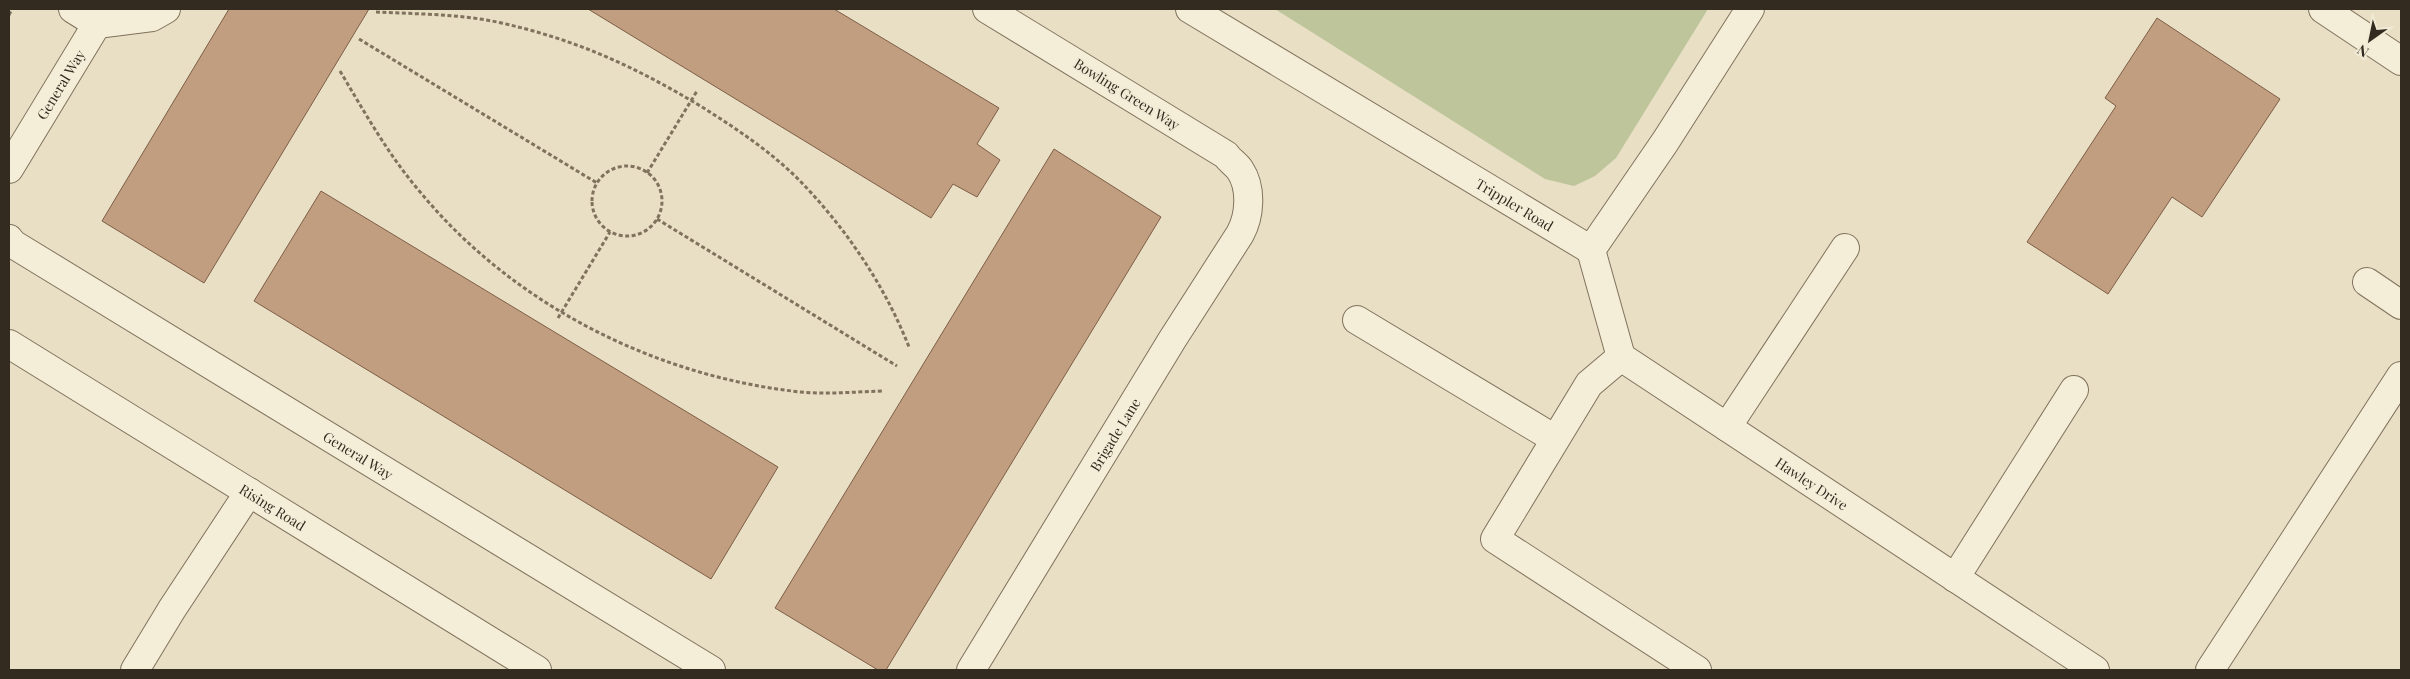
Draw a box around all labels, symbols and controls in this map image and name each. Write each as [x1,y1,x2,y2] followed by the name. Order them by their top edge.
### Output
[2345,15,2395,65] north arrow
[2353,41,2372,62] text: N
[32,46,89,123] street label: General Way
[1071,54,1183,134] street label: Bowling Green Way
[1472,174,1557,235] street label: Trippler Road
[1085,394,1144,475] street label: Brigade Lane
[320,426,397,483] street label: General Way
[1772,452,1852,514] street label: Hawley Drive
[236,479,309,535] street label: Rising Road

